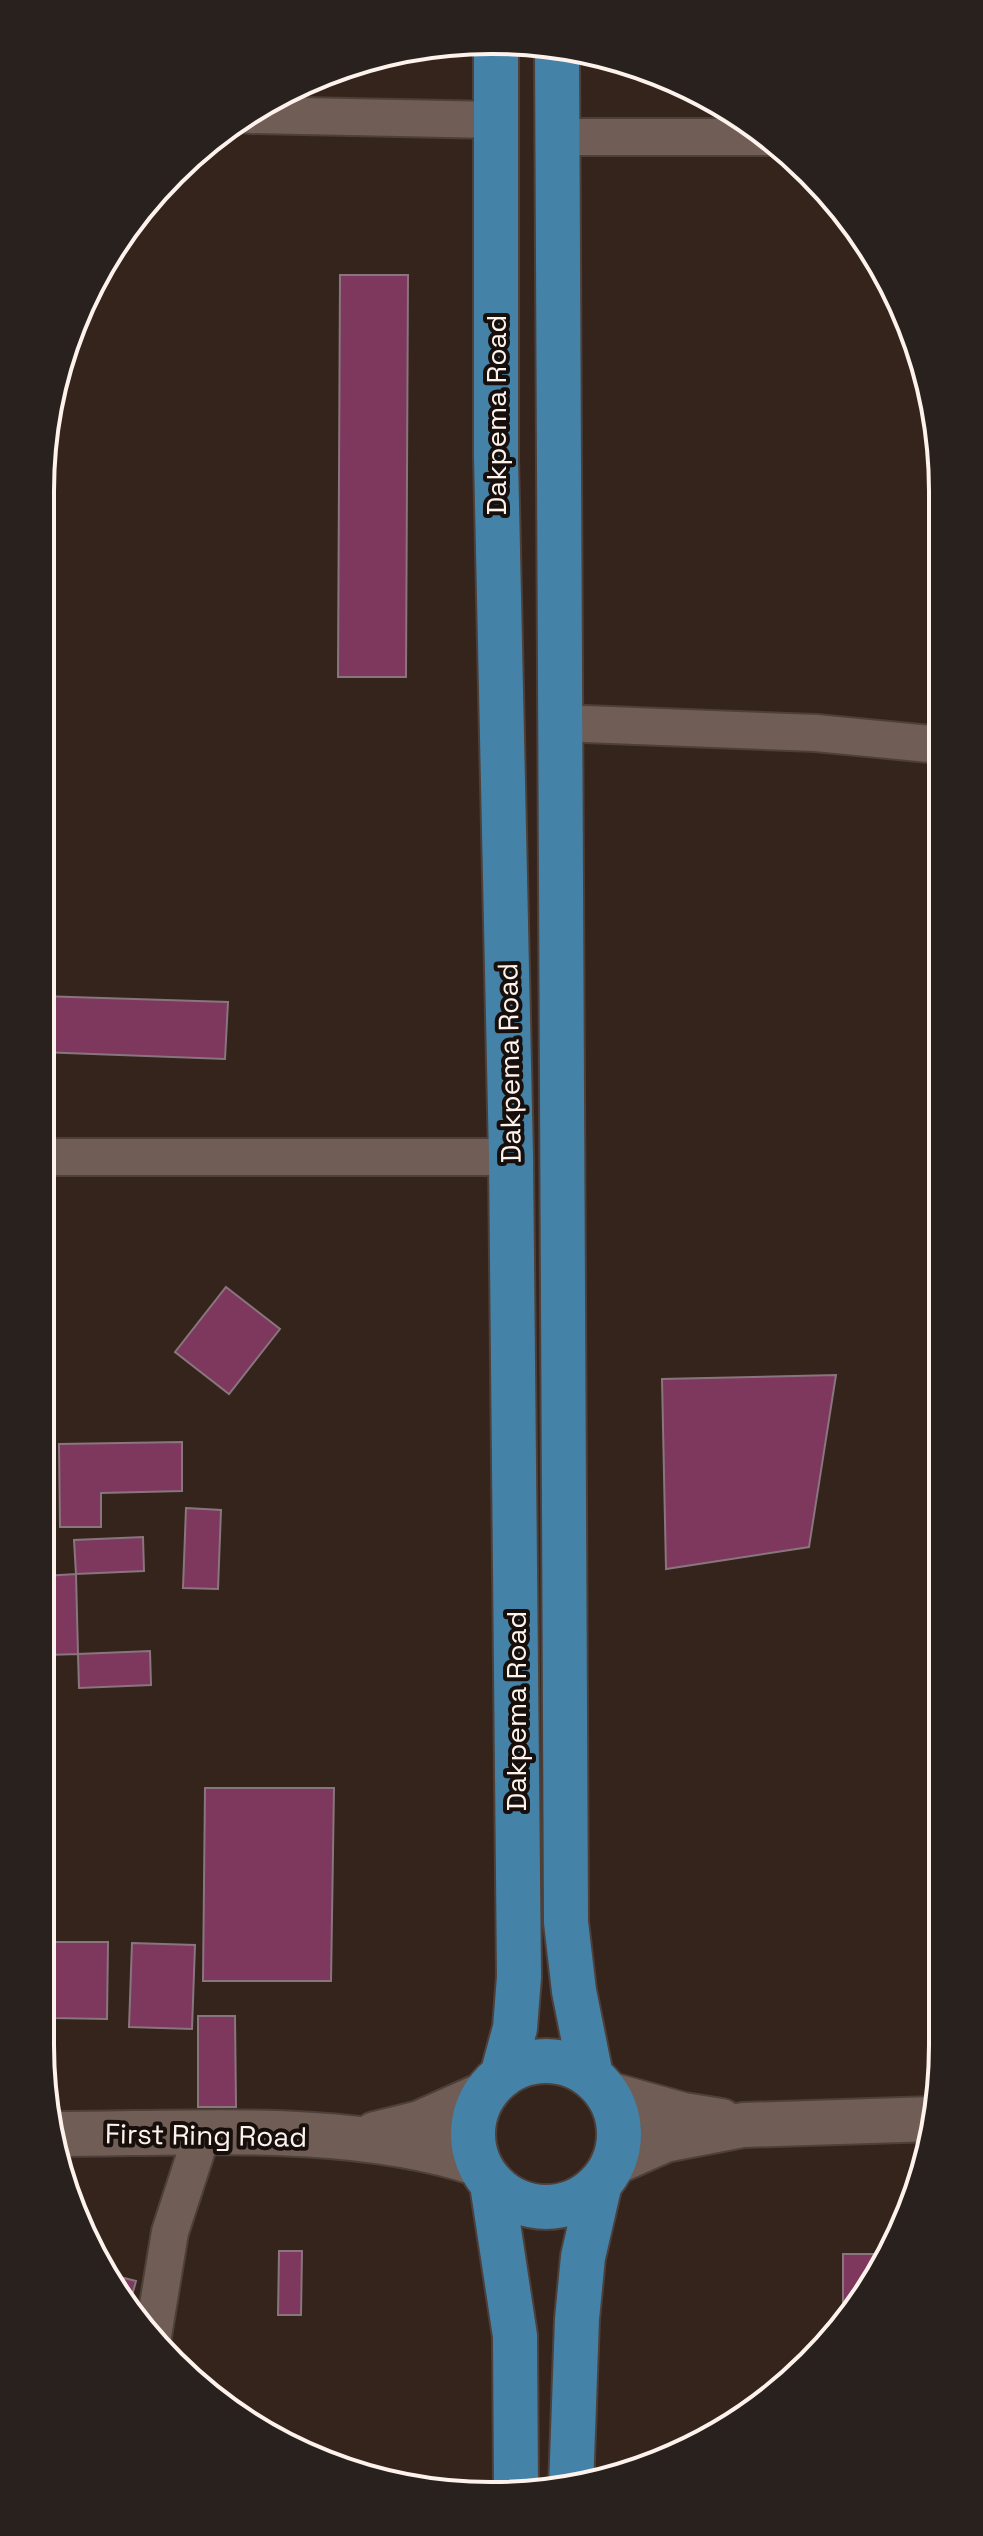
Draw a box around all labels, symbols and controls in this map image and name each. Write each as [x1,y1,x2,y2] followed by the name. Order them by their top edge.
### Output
[478,315,514,515] street label: Dakpema Road
[489,962,529,1164] street label: Dakpema Road
[498,1611,534,1811] street label: Dakpema Road
[105,2115,307,2155] street label: First Ring Road

